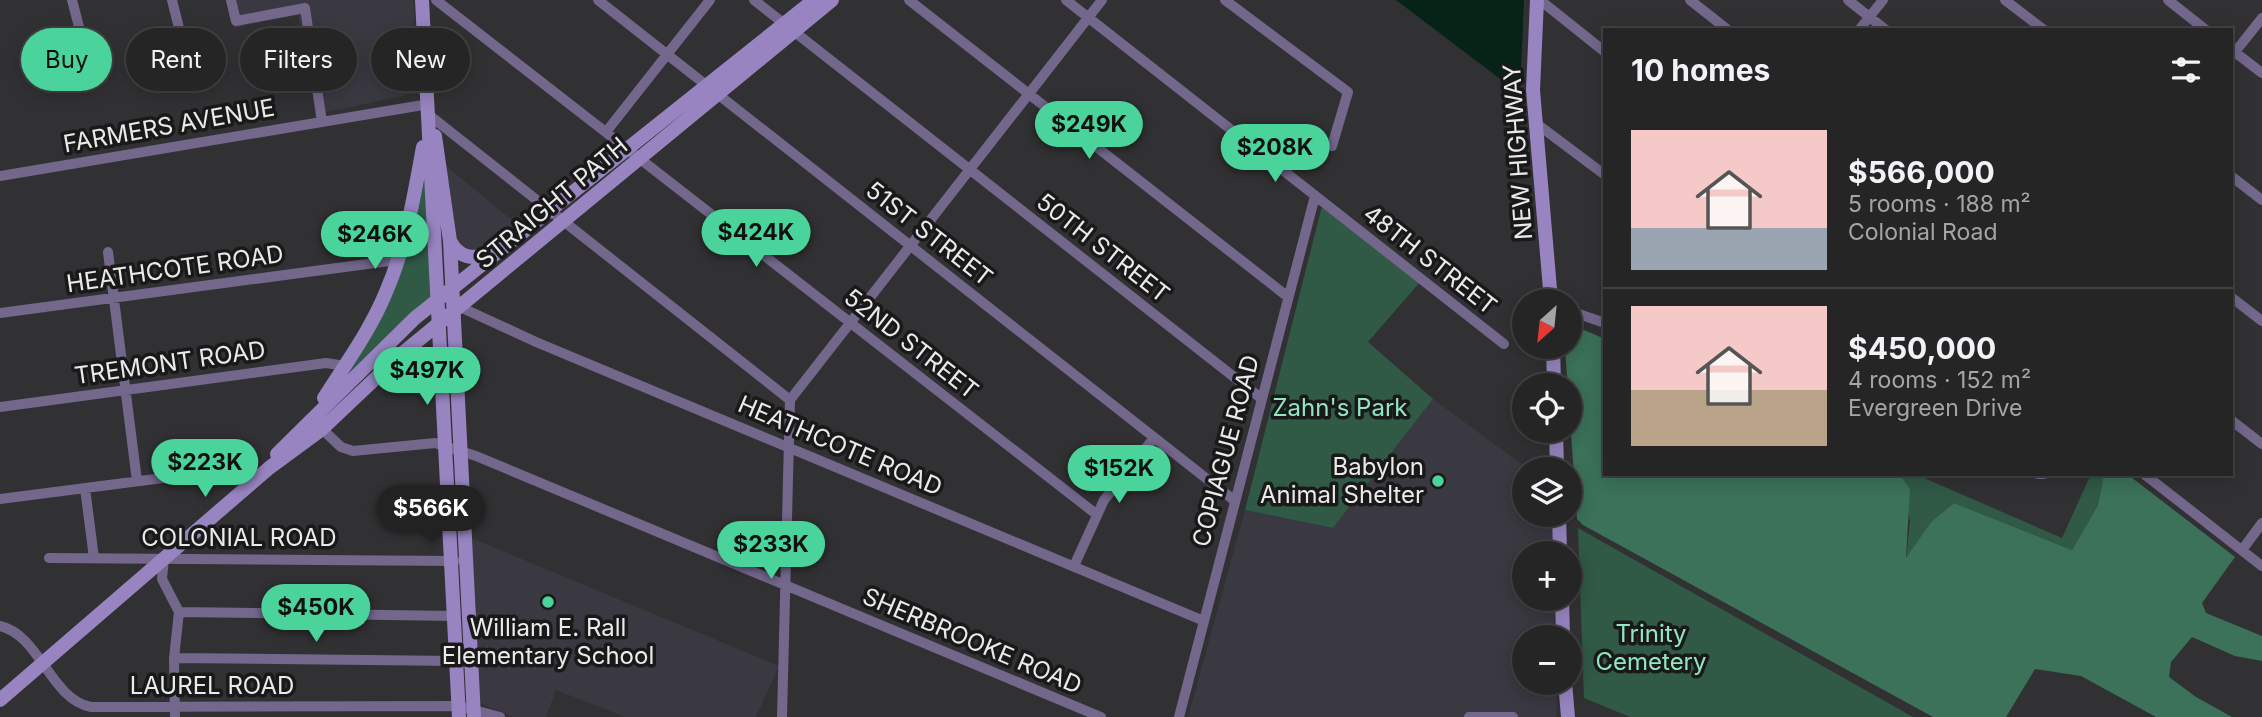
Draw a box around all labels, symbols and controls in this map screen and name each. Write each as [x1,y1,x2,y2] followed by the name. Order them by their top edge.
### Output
[21,28,112,91] chip: Buy
[126,28,226,91] chip: Rent
[240,28,357,91] chip: Filters
[371,28,470,91] chip: New
[2167,51,2205,89] icon: filters
[1631,52,1770,88] text: 10 homes
[1497,63,1538,241] street label: NEW HIGHWAY
[61,93,277,158] street label: FARMERS AVENUE
[1040,102,1138,161] pin: $249K
[1051,110,1127,138] text: $249K
[1226,124,1324,184] pin: $208K
[470,131,633,274] street label: STRAIGHT PATH
[1237,133,1313,161] text: $208K
[1848,154,1995,190] text: $566,000
[1687,158,1771,242] icon: home
[860,175,998,292] street label: 51ST STREET
[1031,187,1175,308] street label: 50TH STREET
[1848,190,2031,218] text: 5 rooms · 188 m²
[1358,199,1503,321] street label: 48TH STREET
[707,210,805,269] pin: $424K
[326,212,424,271] pin: $246K
[718,218,794,246] text: $424K
[1848,218,1998,246] text: Colonial Road
[337,220,413,248] text: $246K
[65,239,285,298] street label: HEATHCOTE ROAD
[839,282,984,405] street label: 52ND STREET
[1512,289,1582,359] north arrow
[1512,289,1582,695] map controls
[1848,330,1996,366] text: $450,000
[1687,334,1771,418] icon: home
[73,335,267,390] street label: TREMONT ROAD
[378,348,476,407] pin: $497K
[1186,352,1265,550] street label: COPIAGUE ROAD
[389,356,465,384] text: $497K
[1848,366,2031,394] text: 4 rooms · 152 m²
[1512,373,1582,443] button: locate
[734,389,947,502] street label: HEATHCOTE ROAD
[1273,393,1407,422] park label: Zahn's Park
[1848,394,2022,422] text: Evergreen Drive
[156,440,254,499] pin: $223K
[1070,446,1168,505] pin: $152K
[167,448,243,476] text: $223K
[1260,452,1424,509] place label: Babylon Animal Shelter
[1084,454,1154,482] text: $152K
[1512,457,1582,527] button: layers
[1430,473,1446,489] marker: Babylon Animal Shelter
[382,486,480,545] pin: $566K
[393,494,469,522] text: $566K
[722,522,820,581] pin: $233K
[141,523,337,552] street label: COLONIAL ROAD
[733,530,809,558] text: $233K
[1512,541,1582,611] button: +
[858,581,1086,700] street label: SHERBROOKE ROAD
[267,584,365,644] pin: $450K
[277,593,355,621] text: $450K
[540,594,556,610] marker: William E. Rall Elementary School
[442,613,654,670] place label: William E. Rall Elementary School
[1595,619,1707,676] park label: Trinity Cemetery
[1512,625,1582,695] button: −
[130,671,294,700] street label: LAUREL ROAD

